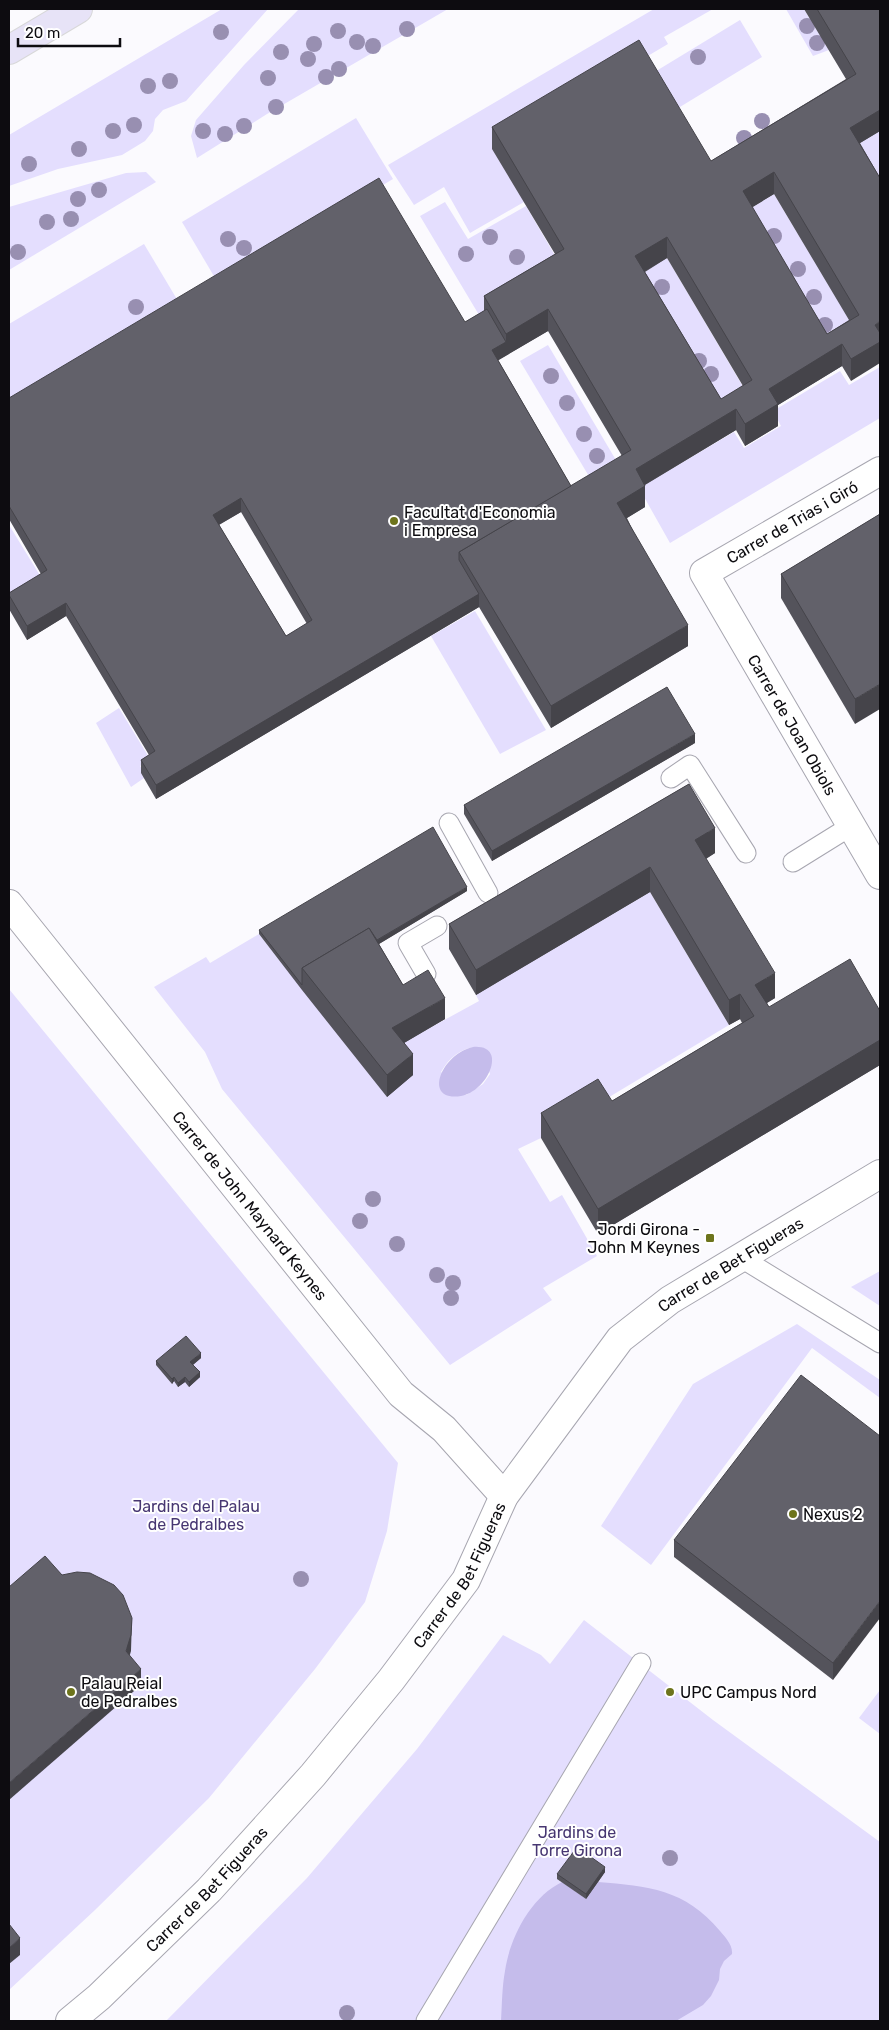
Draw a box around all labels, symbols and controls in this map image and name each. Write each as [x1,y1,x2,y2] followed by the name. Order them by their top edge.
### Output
[18,15,120,47] scale bar
[25,24,60,42] text: 20 m
[723,477,861,568] street label: Carrer de Trias i Giró
[404,503,556,540] place label: Facultat d'Economia i Empresa
[388,515,400,527] marker: Facultat d'Economia i Empresa
[744,651,840,799] street label: Carrer de Joan Obiols
[168,1107,331,1304] street label: Carrer de John Maynard Keynes
[654,1213,807,1316] street label: Carrer de Bet Figueras
[587,1220,700,1257] place label: Jordi Girona - John M Keynes
[704,1232,716,1244] marker: Jordi Girona - John M Keynes
[132,1497,260,1534] park label: Jardins del Palau de Pedralbes
[409,1499,510,1652] street label: Carrer de Bet Figueras
[803,1505,863,1524] place label: Nexus 2
[787,1508,799,1520] marker: Nexus 2
[81,1674,177,1711] place label: Palau Reial de Pedralbes
[680,1683,817,1702] place label: UPC Campus Nord
[65,1686,77,1698] marker: Palau Reial de Pedralbes
[664,1686,676,1698] marker: UPC Campus Nord
[142,1823,272,1956] street label: Carrer de Bet Figueras
[532,1823,622,1860] park label: Jardins de Torre Girona

